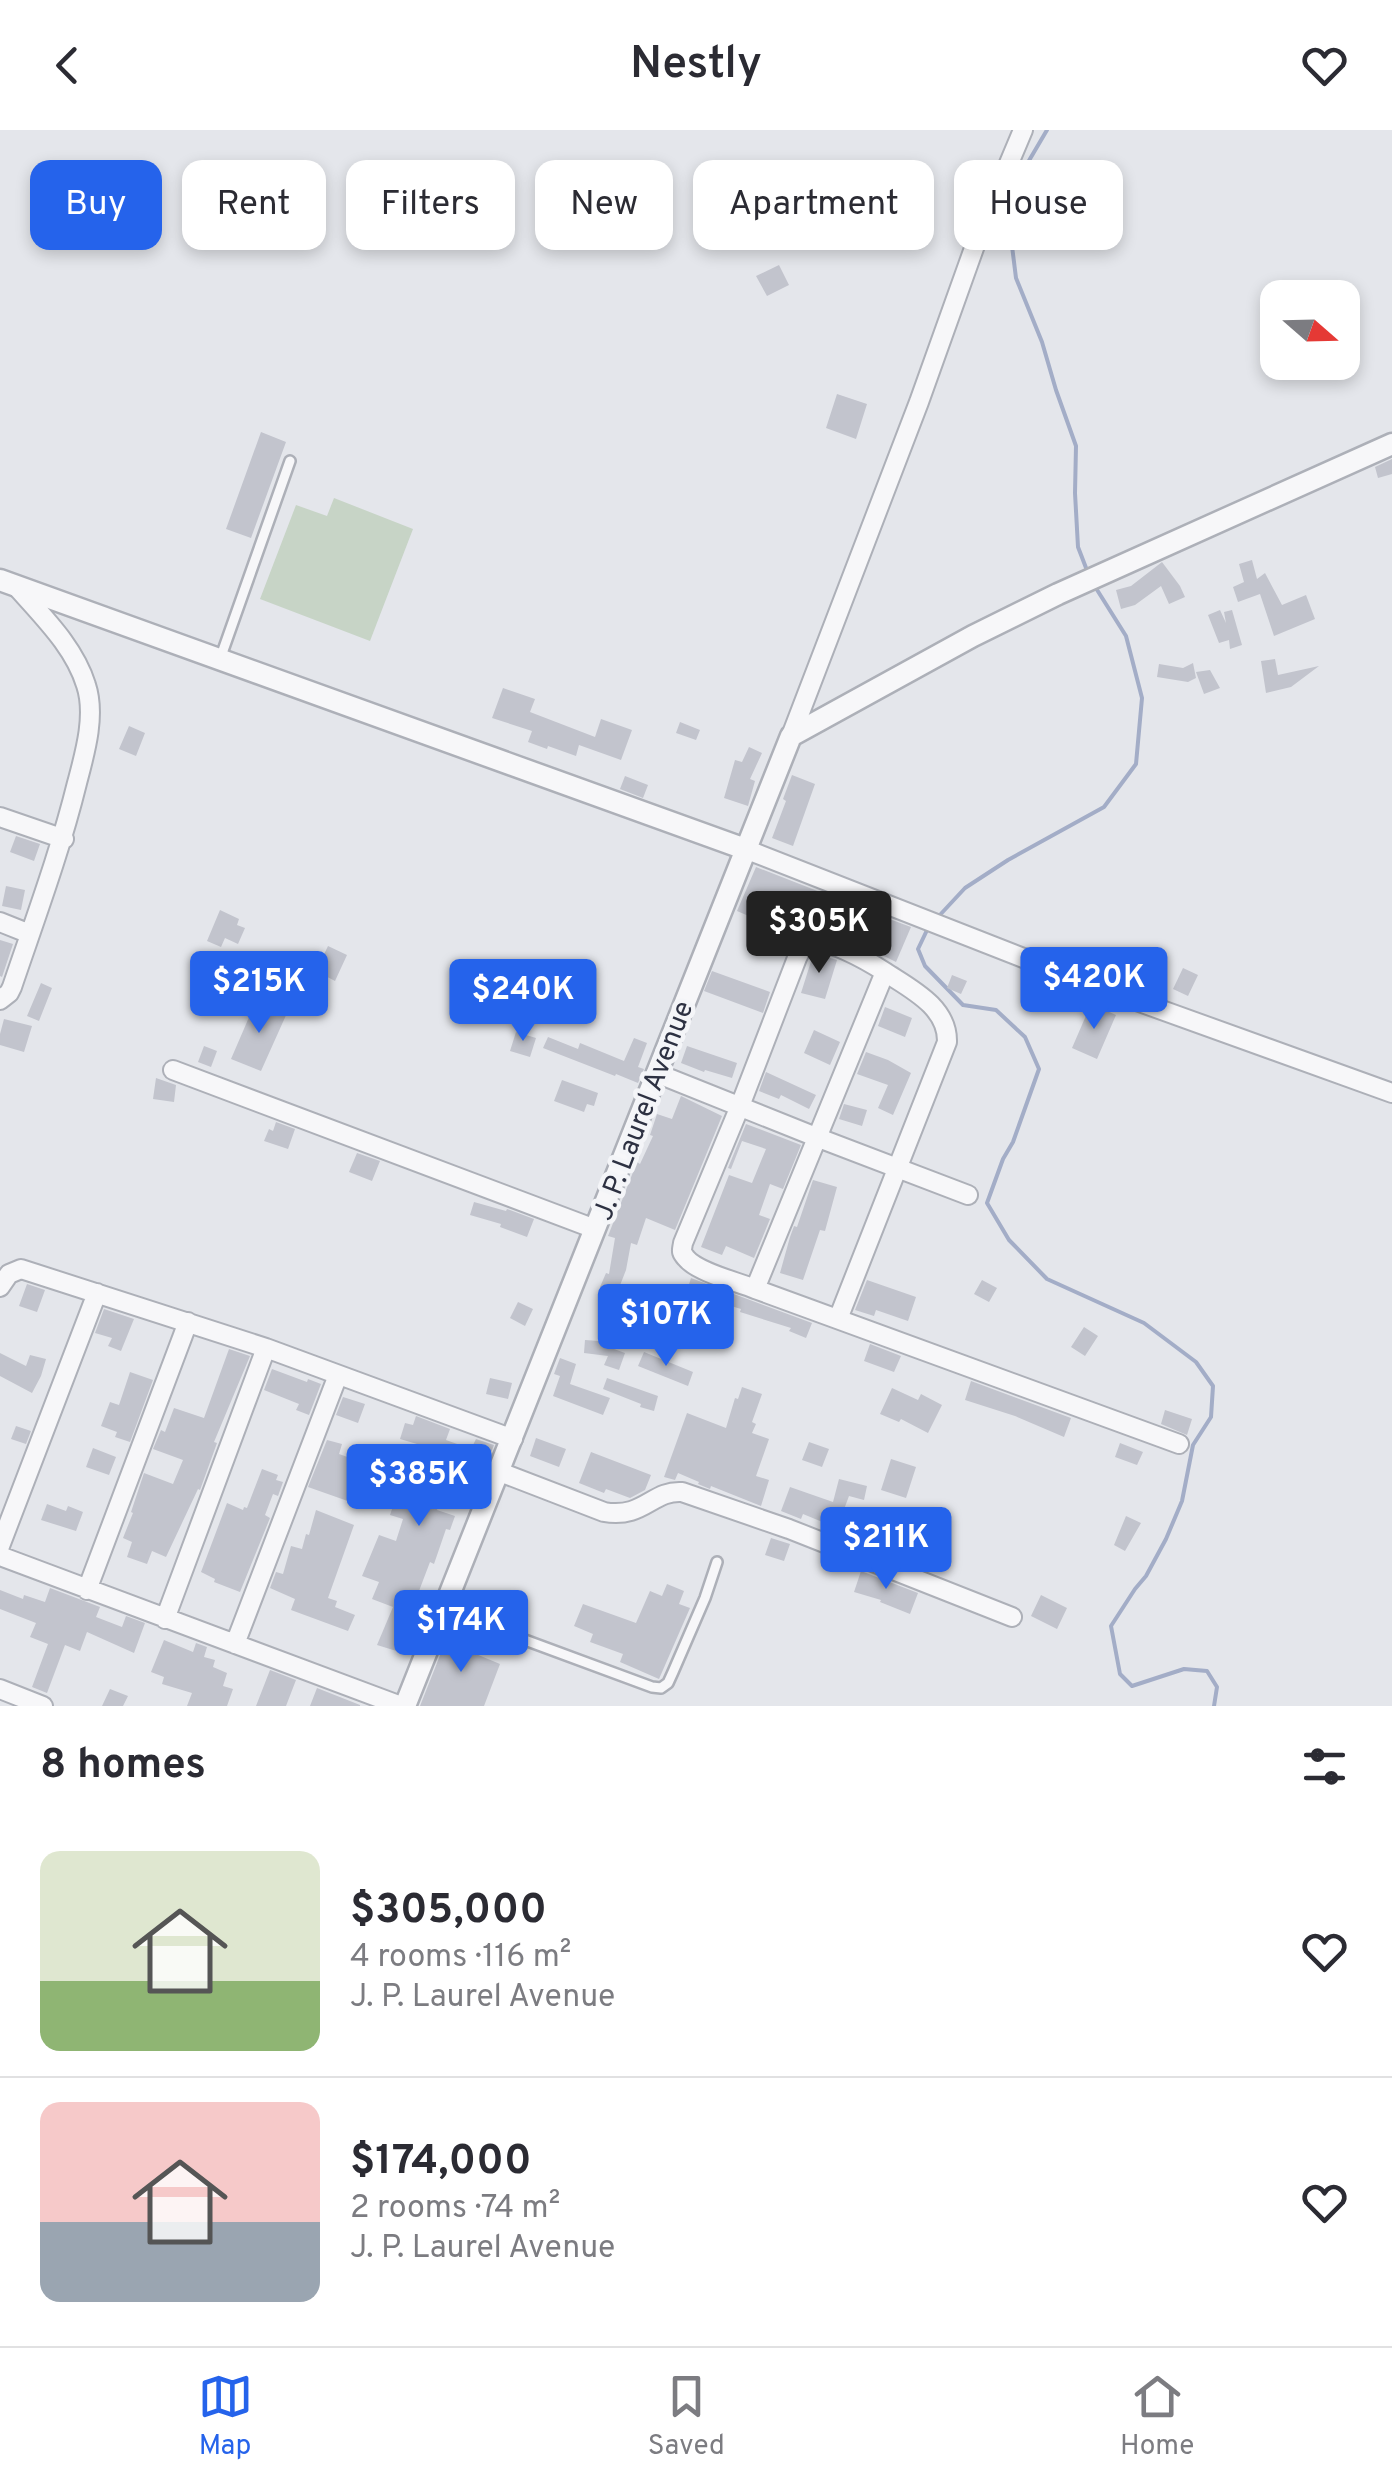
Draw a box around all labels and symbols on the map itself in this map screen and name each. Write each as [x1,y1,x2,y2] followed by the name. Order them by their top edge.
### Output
[1260,280,1360,380] north arrow
[749,891,889,976] pin: $305K
[1024,947,1164,1032] pin: $420K
[189,951,329,1036] pin: $215K
[453,959,593,1044] pin: $240K
[586,996,703,1226] street label: J. P. Laurel Avenue
[596,1284,736,1369] pin: $107K
[349,1444,489,1529] pin: $385K
[816,1507,956,1592] pin: $211K
[391,1590,531,1675] pin: $174K

